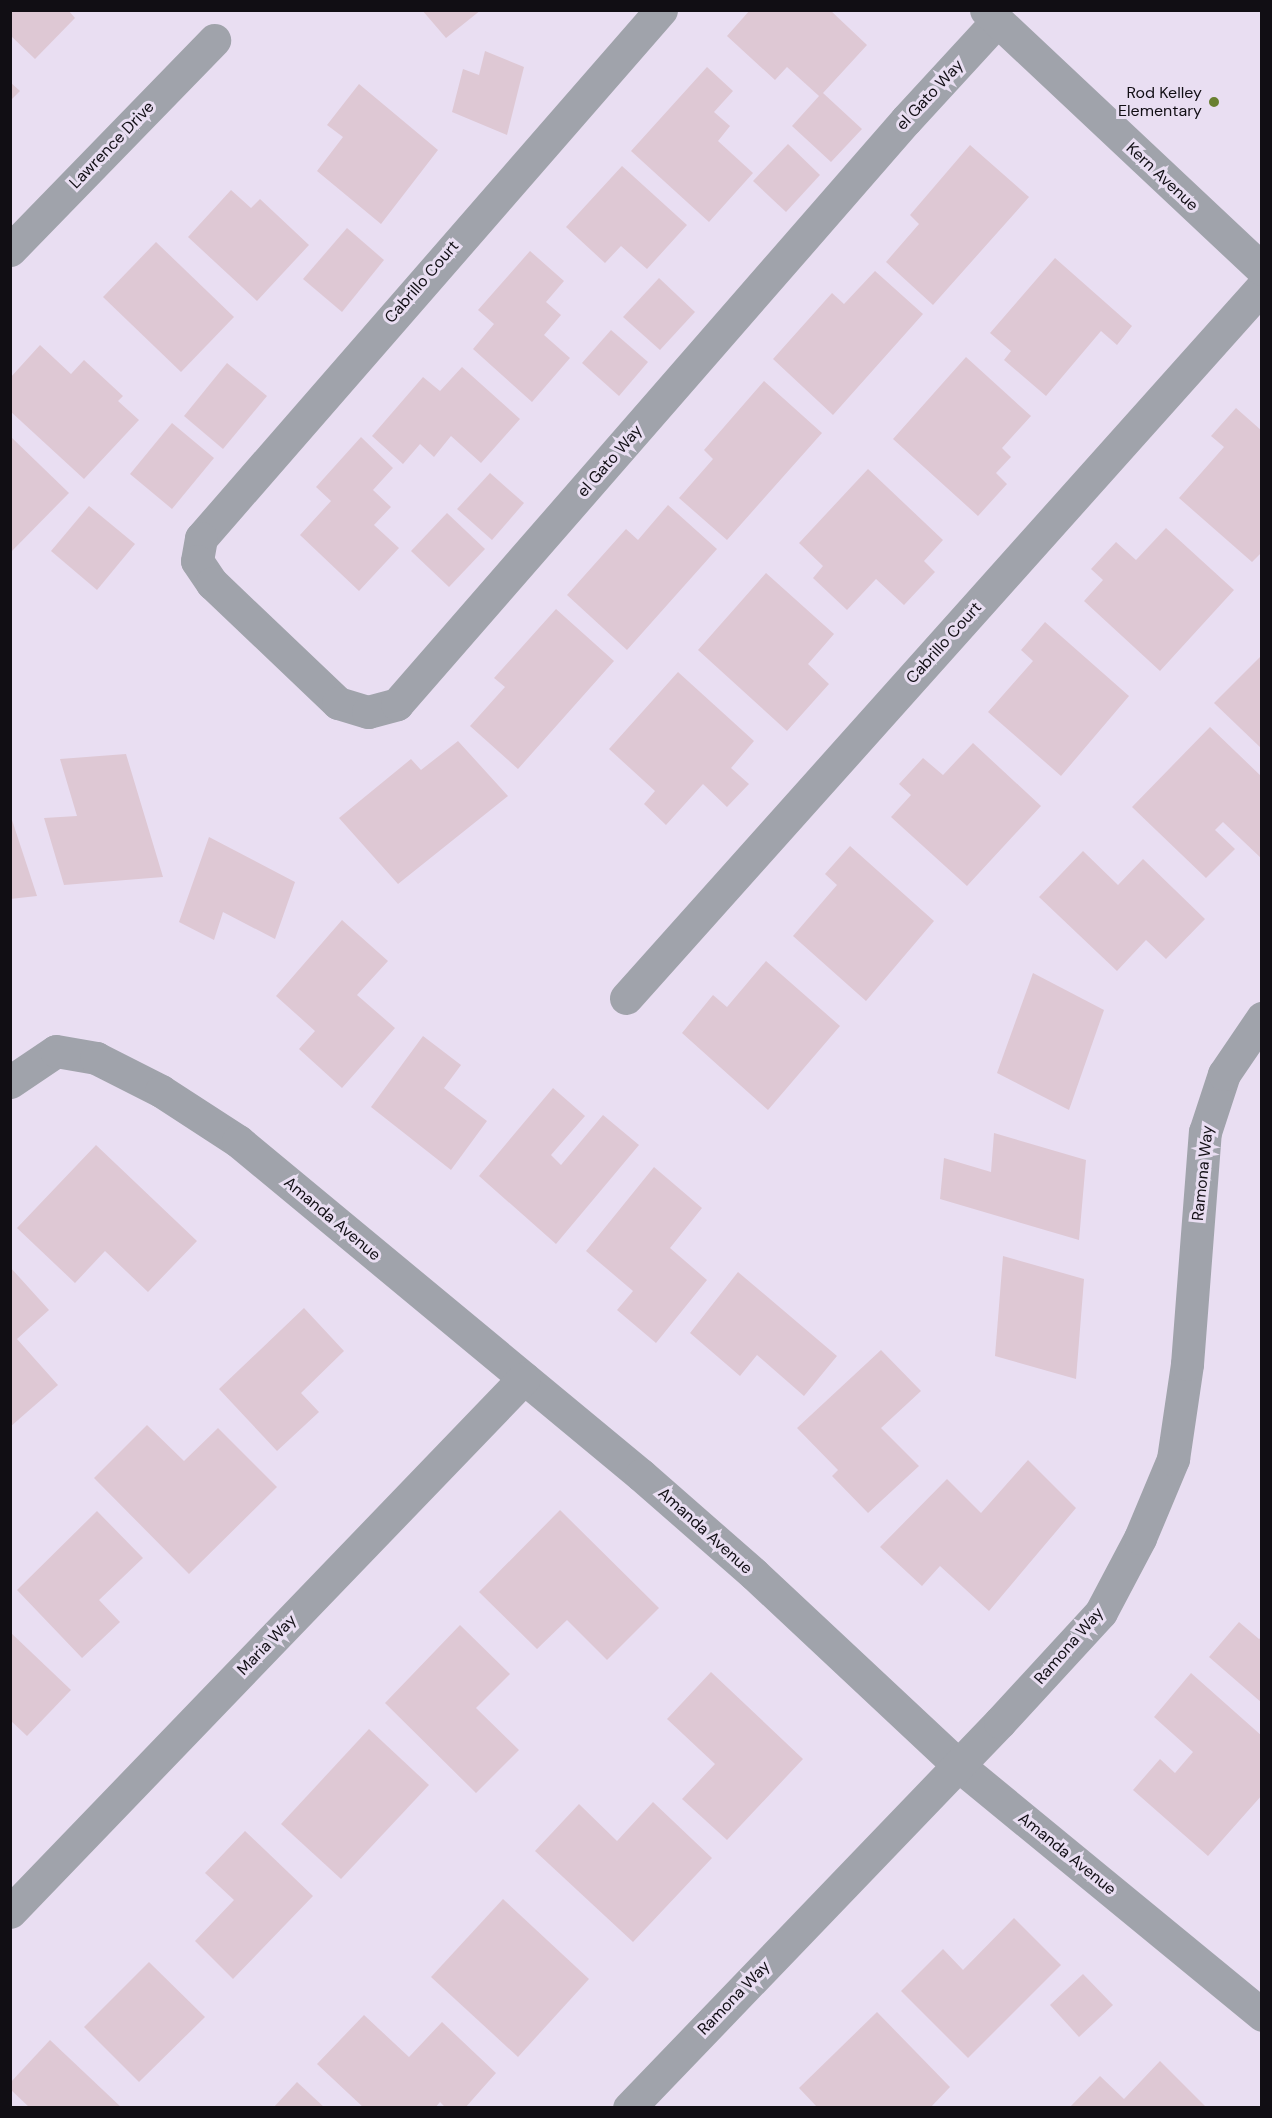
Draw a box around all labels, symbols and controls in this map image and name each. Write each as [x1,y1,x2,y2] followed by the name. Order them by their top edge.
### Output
[893,56,967,134] street label: el Gato Way
[1118,83,1202,121] place label: Rod Kelley Elementary
[1207,95,1221,109] marker: Rod Kelley Elementary
[66,98,158,192] street label: Lawrence Drive
[1122,139,1202,215] street label: Kern Avenue
[381,237,463,327] street label: Cabrillo Court
[573,421,647,501] street label: el Gato Way
[902,598,986,688] street label: Cabrillo Court
[1188,1124,1218,1222] street label: Ramona Way
[280,1173,384,1265] street label: Amanda Avenue
[654,1484,756,1578] street label: Amanda Avenue
[1030,1603,1108,1689] street label: Ramona Way
[233,1611,301,1679] street label: Maria Way
[1014,1809,1120,1899] street label: Amanda Avenue
[694,1957,774,2039] street label: Ramona Way

